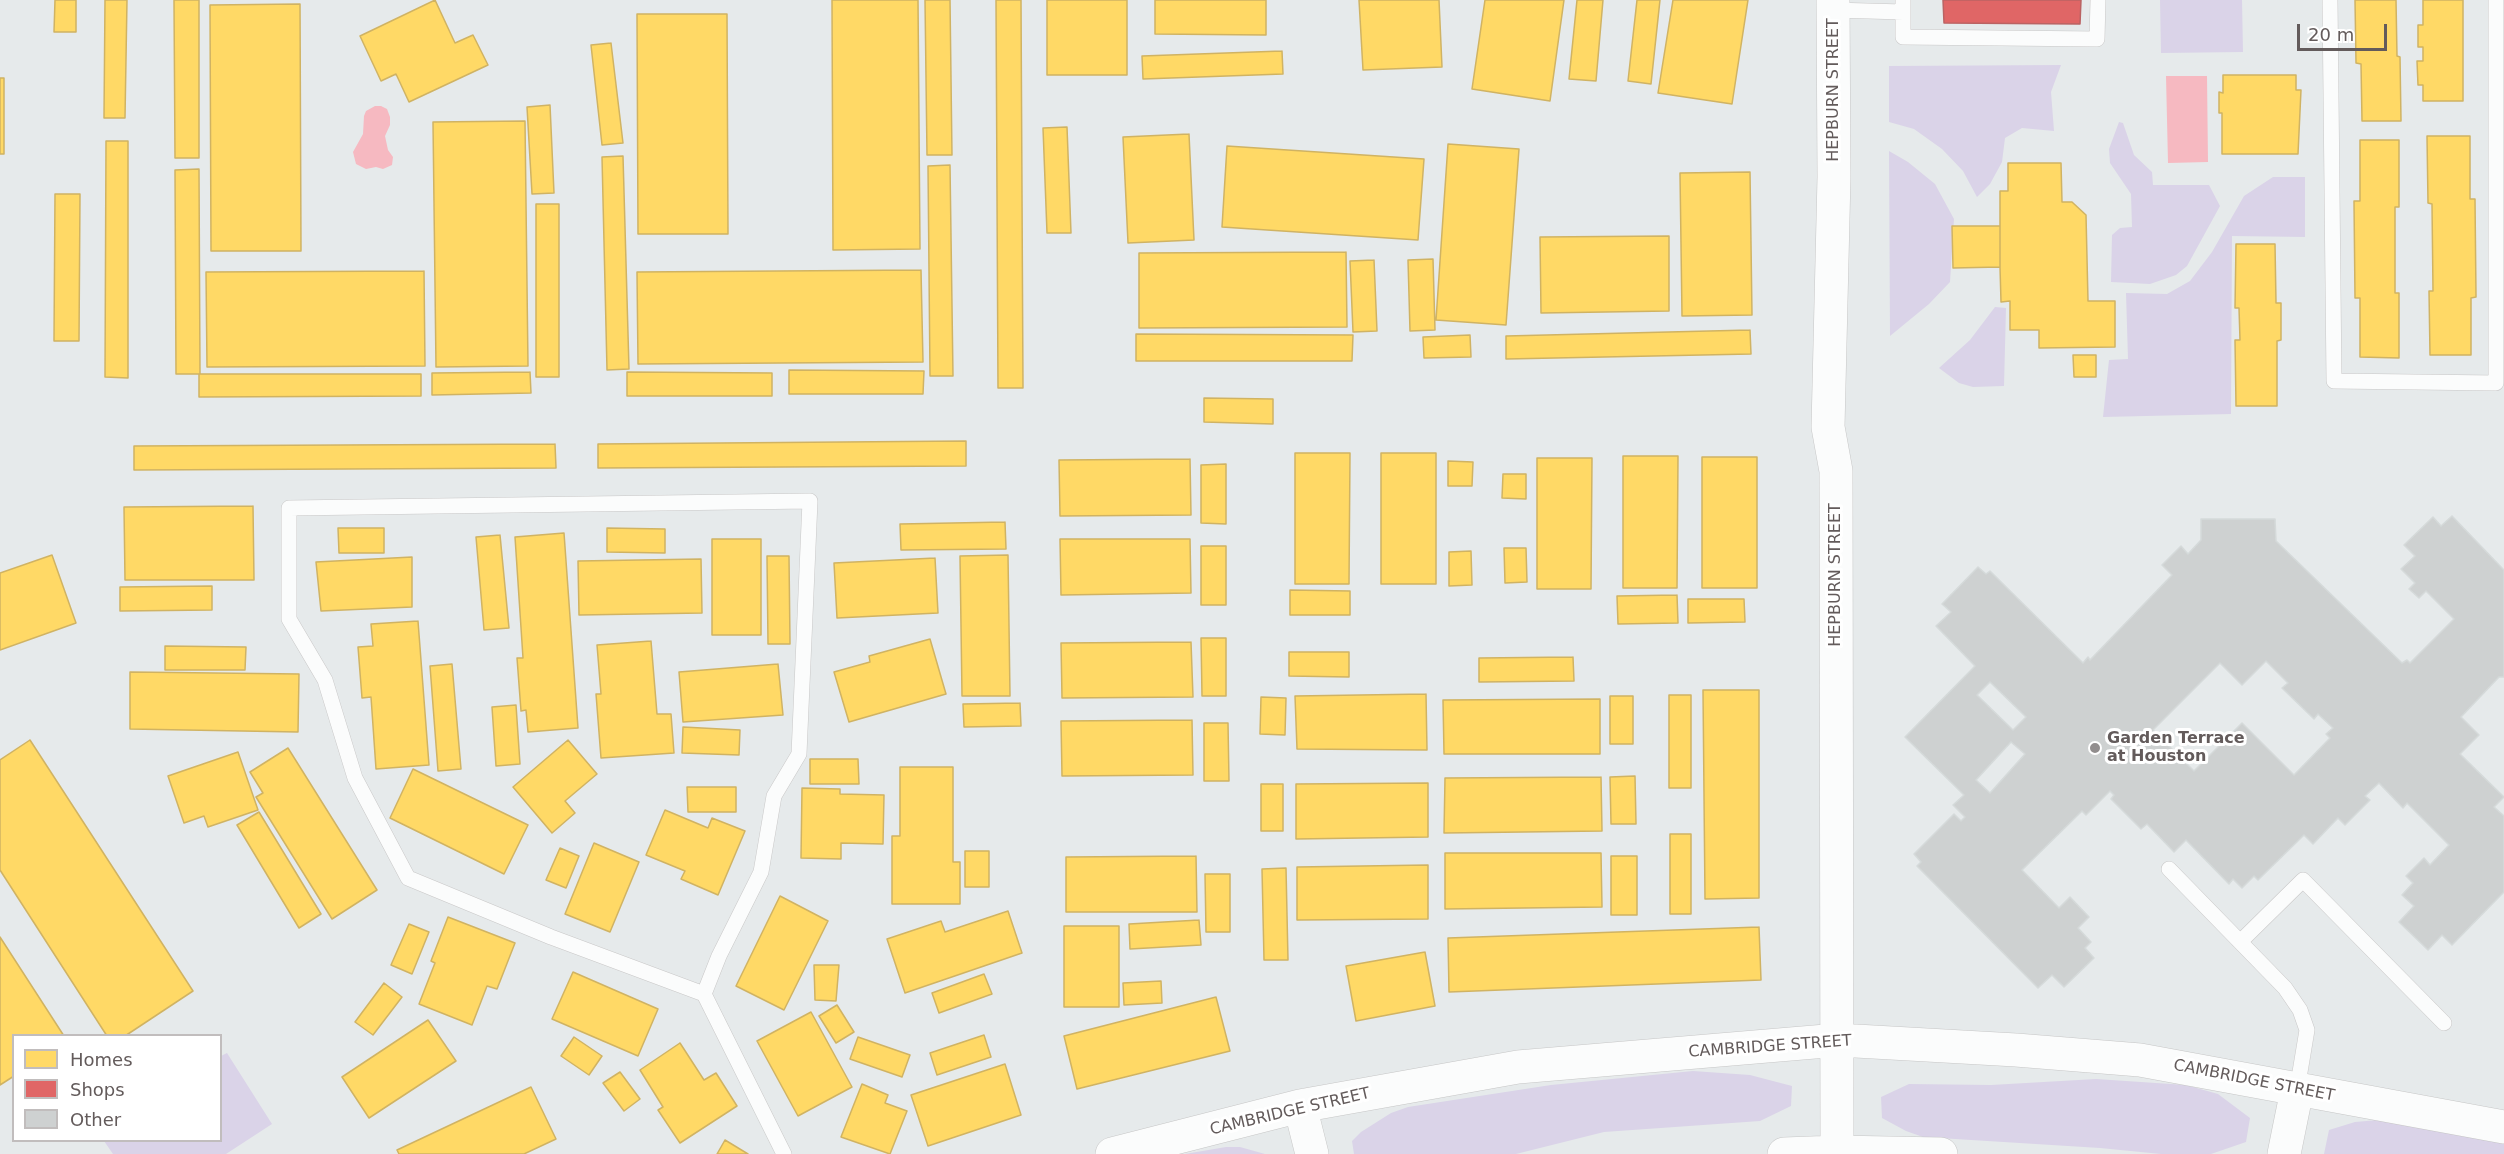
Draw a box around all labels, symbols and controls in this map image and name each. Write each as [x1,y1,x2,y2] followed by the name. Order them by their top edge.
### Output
[2300,12,2390,50] scale bar
[1824,18,1844,162] street label: HEPBURN STREET
[2308,24,2354,45] text: 20 m
[1826,503,1846,647] street label: HEPBURN STREET
[2107,729,2245,767] place label: Garden Terrace at Houston
[2088,741,2102,755] marker: Garden Terrace at Houston
[1688,1032,1852,1062] street label: CAMBRIDGE STREET
[12,1034,222,1142] legend
[70,1049,133,1070] text: Homes
[2172,1056,2336,1106] street label: CAMBRIDGE STREET
[70,1079,125,1100] text: Shops
[1208,1084,1372,1140] street label: CAMBRIDGE STREET
[70,1109,121,1130] text: Other

